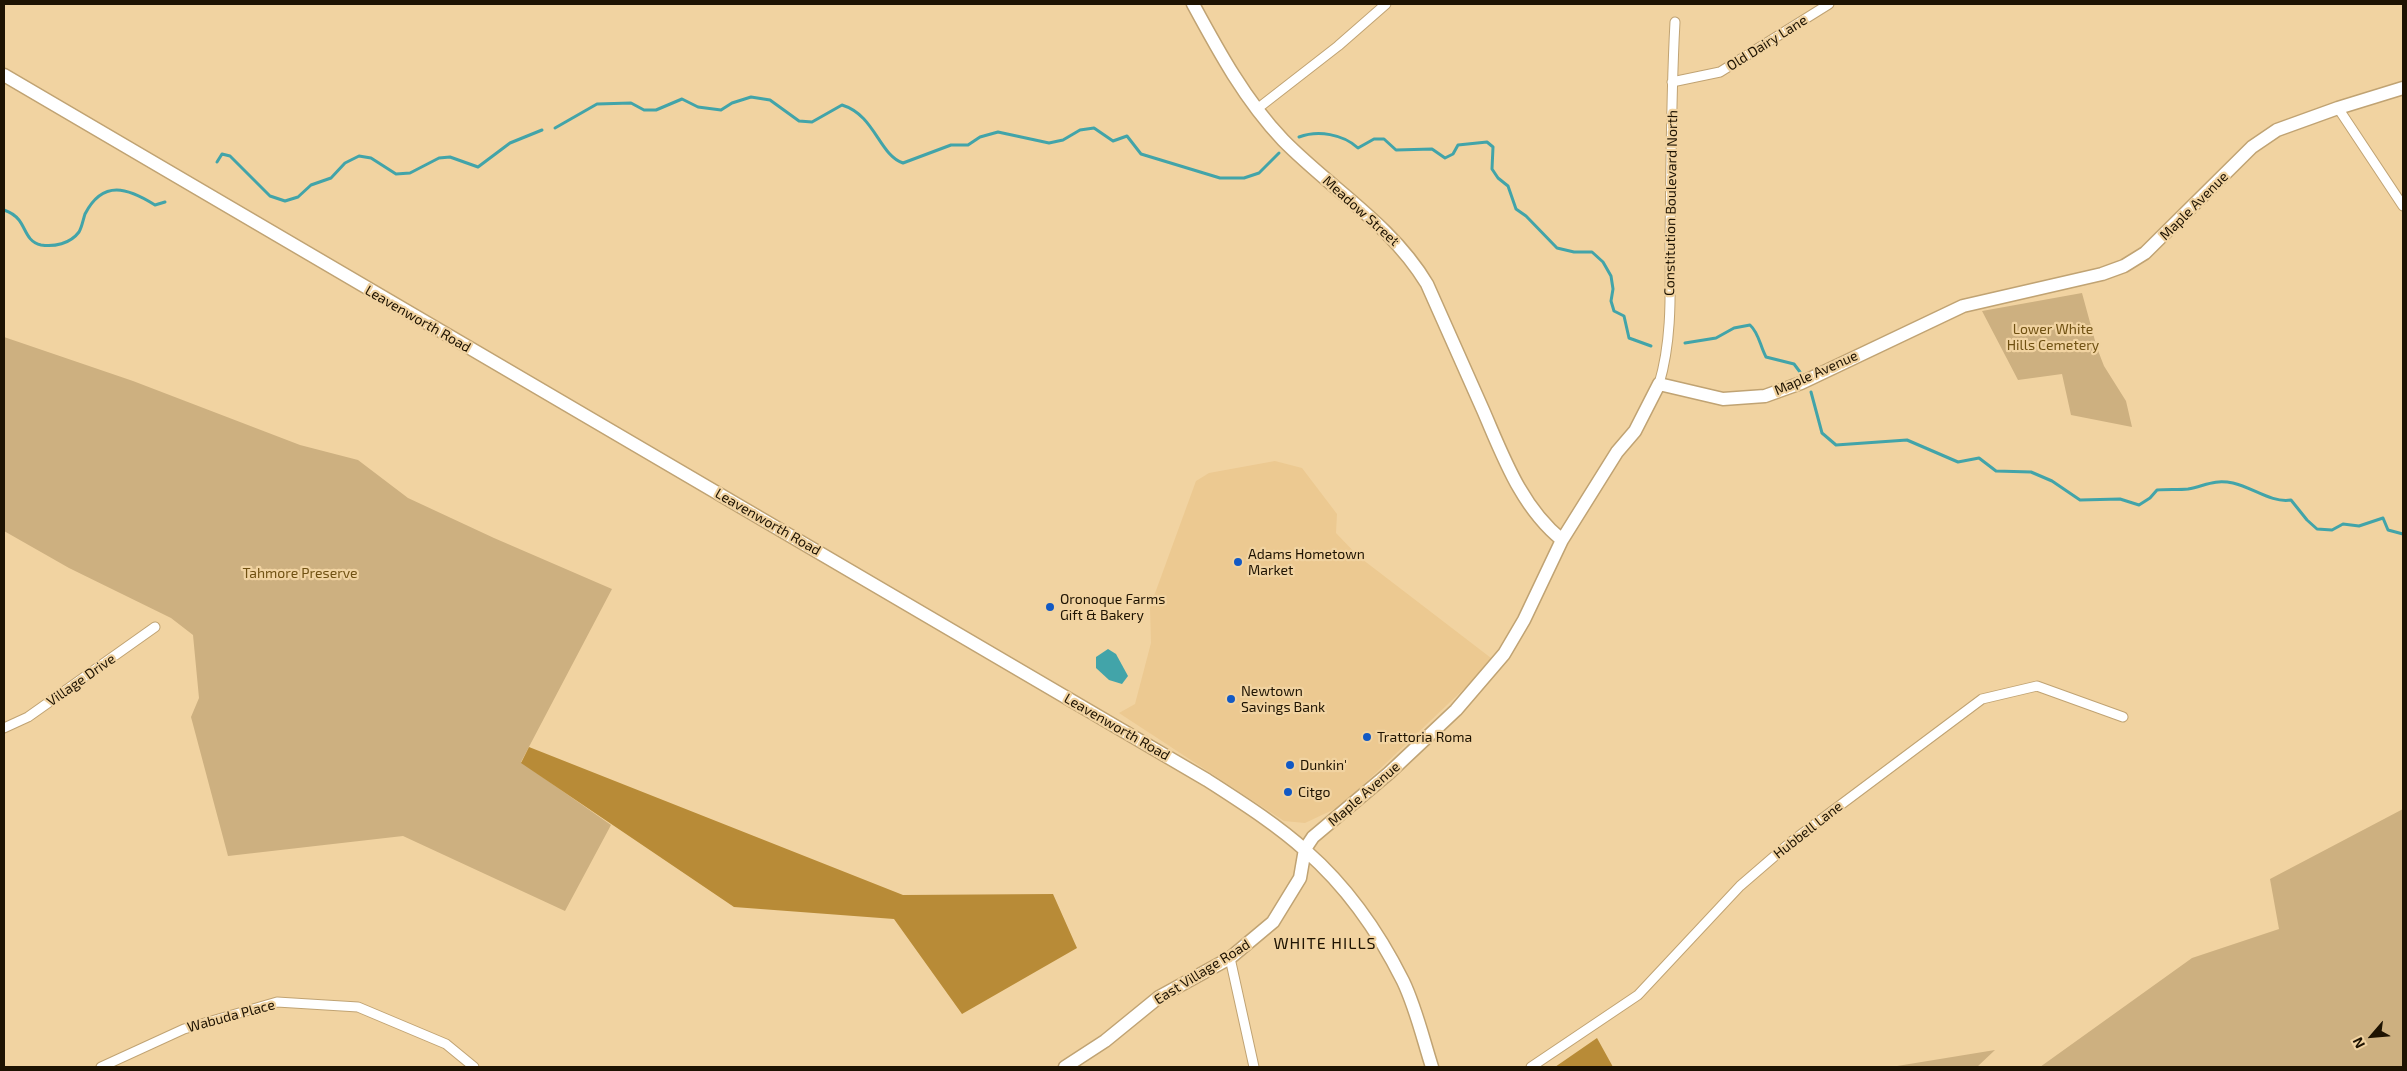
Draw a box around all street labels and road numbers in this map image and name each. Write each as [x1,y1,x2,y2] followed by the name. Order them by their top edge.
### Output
[1724,12,1810,74] street label: Old Dairy Lane
[1661,110,1681,296] street label: Constitution Boulevard North
[2156,168,2232,244] street label: Maple Avenue
[1319,172,1403,250] street label: Meadow Street
[362,282,474,356] street label: Leavenworth Road
[1772,347,1860,399] street label: Maple Avenue
[712,485,824,559] street label: Leavenworth Road
[44,650,118,710] street label: Village Drive
[1061,690,1173,764] street label: Leavenworth Road
[1325,758,1403,830] street label: Maple Avenue
[1770,798,1846,862] street label: Hubbell Lane
[1151,936,1253,1008] street label: East Village Road
[185,996,277,1036] street label: Wabuda Place

